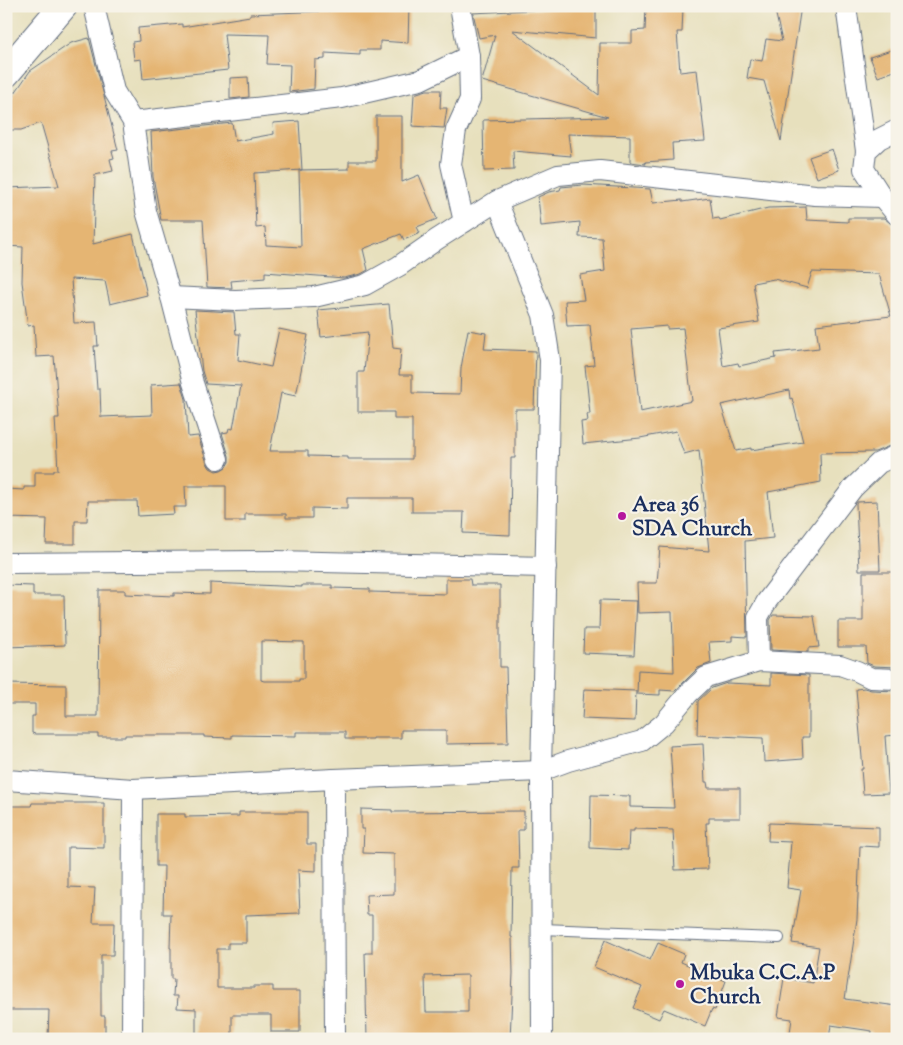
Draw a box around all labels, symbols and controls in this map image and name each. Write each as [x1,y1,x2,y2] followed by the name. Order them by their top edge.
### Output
[632,491,753,545] place label: Area 36 SDA Church
[616,510,628,522] marker: Area 36 SDA Church
[690,959,835,1013] place label: Mbuka C.C.A.P Church
[674,978,686,990] marker: Mbuka C.C.A.P Church

